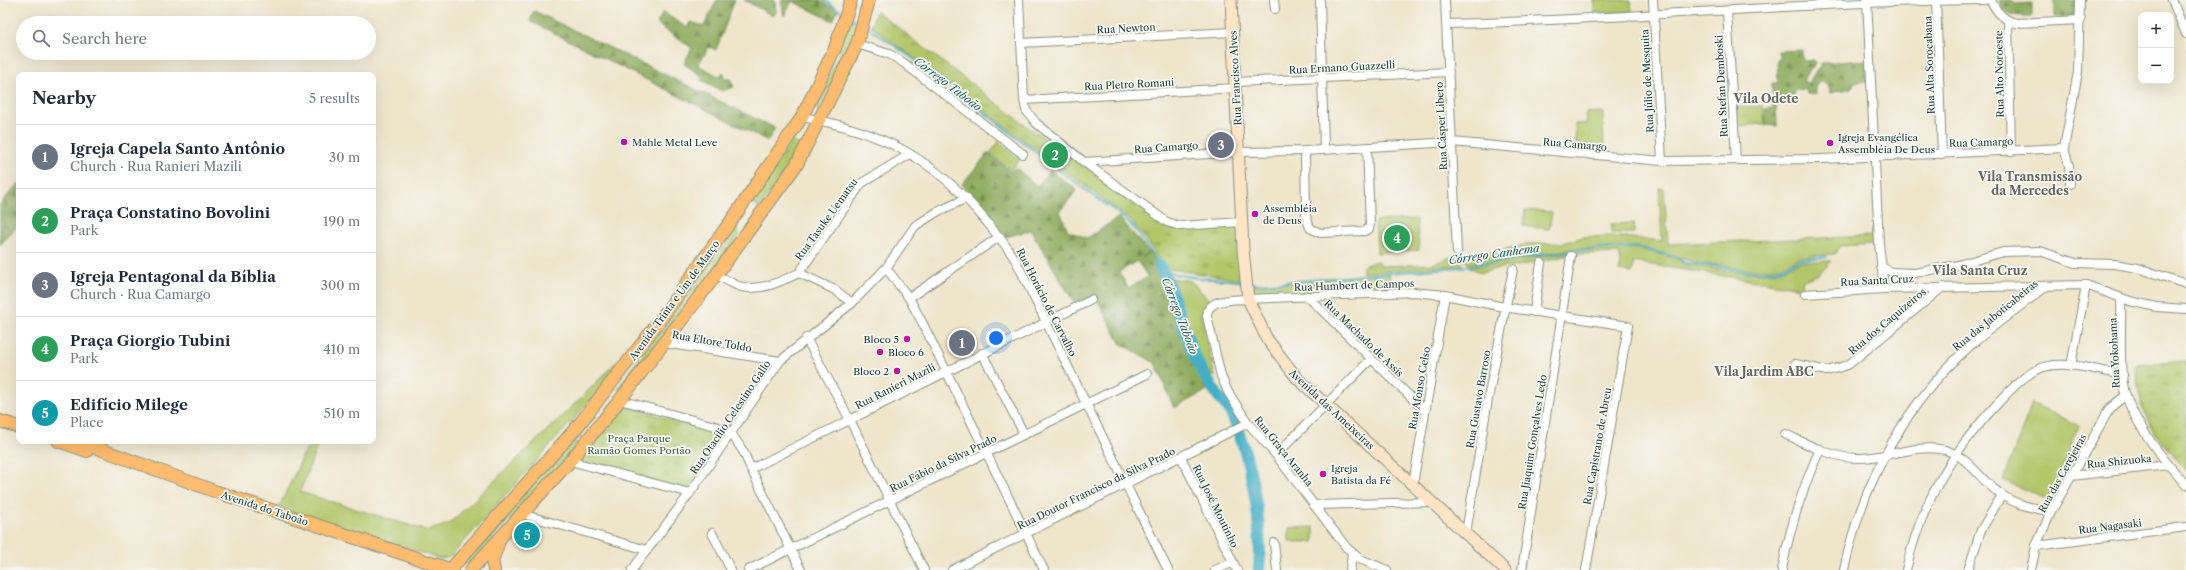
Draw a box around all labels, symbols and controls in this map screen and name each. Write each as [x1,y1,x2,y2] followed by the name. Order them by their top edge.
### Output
[2138,12,2174,84] map controls
[2138,12,2174,48] button: +
[1921,15,1938,114] street label: Rua Alta Sorocabana
[16,16,376,60] search box
[1096,20,1157,37] street label: Rua Newton
[30,27,52,49] icon: search
[1638,28,1657,133] street label: Rua Júlio de Mesquita
[62,29,147,48] text: Search here
[1227,30,1244,126] street label: Rua Francisco Alves
[1992,30,2007,118] street label: Rua Alto Noroeste
[1712,34,1731,138] street label: Rua Stefan Demboski
[2138,48,2174,84] button: −
[911,54,985,114] water label: Córrego Taboão
[1289,58,1396,77] street label: Rua Ermano Guazzelli
[1084,76,1174,93] street label: Rua Pletro Romani
[1433,81,1450,171] street label: Rua Cásper Libero
[32,88,96,108] text: Nearby
[309,90,360,106] text: 5 results
[1733,91,1798,106] district label: Vila Odete
[1208,130,1234,160] pin: 3
[1837,131,1935,156] place label: Igreja Evangélica Assembléia De Deus
[1542,135,1608,154] street label: Rua Camargo
[1949,135,2013,150] street label: Rua Camargo
[632,136,718,149] place label: Mahle Metal Leve
[619,137,629,147] marker: Mahle Metal Leve
[1825,138,1835,148] marker: Igreja Evangélica Assembléia De Deus
[70,139,285,158] text: Igreja Capela Santo Antônio
[1133,139,1199,156] street label: Rua Camargo
[1042,140,1068,170] pin: 2
[42,149,48,165] text: 1
[329,149,360,165] text: 30 m
[70,158,242,174] text: Church · Rua Ranieri Mazili
[1977,169,2082,198] district label: Vila Transmissão da Mercedes
[792,176,861,263] street label: Rua Tasuke Uematsu
[1262,202,1318,227] place label: Assembléia de Deus
[70,203,270,222] text: Praça Constatino Bovolini
[1250,209,1260,219] marker: Assembléia de Deus
[41,213,49,229] text: 2
[323,213,360,229] text: 190 m
[70,222,98,238] text: Park
[1384,223,1410,253] pin: 4
[626,238,722,364] street label: Avenida Trinta e Um de Março
[1448,241,1541,267] water label: Córrego Canhema
[1014,246,1079,358] street label: Rua Horácio de Carvalho
[1931,263,2028,278] district label: Vila Santa Cruz
[70,267,276,286] text: Igreja Pentagonal da Bíblia
[1840,272,1914,289] street label: Rua Santa Cruz
[1159,276,1201,356] water label: Córrego Taboão
[41,277,49,293] text: 3
[321,277,360,293] text: 300 m
[1294,277,1414,294] street label: Rua Humbert de Campos
[1950,277,2041,354] street label: Rua das Jaboticabeiras
[1846,285,1929,358] street label: Rua dos Caquizeiros
[70,286,211,302] text: Church · Rua Camargo
[1321,297,1406,380] street label: Rua Machado de Assis
[2106,317,2123,389] street label: Rua Yokohama
[671,328,753,355] street label: Rua Eltore Toldo
[949,328,975,358] pin: 1
[986,328,1006,348] your location
[70,331,230,350] text: Praça Giorgio Tubini
[864,333,899,346] place label: Bloco 5
[902,334,912,344] marker: Bloco 5
[41,341,49,357] text: 4
[323,341,360,357] text: 410 m
[888,346,924,359] place label: Bloco 6
[1406,346,1433,431] street label: Rua Afonso Celso
[875,347,885,357] marker: Bloco 6
[1463,349,1494,449] street label: Rua Gustavo Barroso
[70,350,98,366] text: Park
[687,358,773,477] street label: Rua Otacílio Celestino Gallo
[853,361,937,412] street label: Rua Ranieri Mazili
[1713,364,1814,379] district label: Vila Jardim ABC
[853,365,889,378] place label: Bloco 2
[892,366,902,376] marker: Bloco 2
[1285,366,1377,452] street label: Avenida das Ameixeiras
[1515,374,1550,510] street label: Rua Jiaquim Gonçalves Ledo
[1581,386,1614,506] street label: Rua Capistrano de Abreu
[70,395,188,414] text: Edifício Milege
[41,405,49,421] text: 5
[324,405,360,421] text: 510 m
[70,414,103,430] text: Place
[1251,414,1316,489] street label: Rua Graça Aranha
[587,432,691,457] park label: Praça Parque Ramão Gomes Portão
[888,432,999,495] street label: Rua Fábio da Silva Prado
[2035,432,2089,515] street label: Rua das Cerejeiras
[1015,444,1177,532] street label: Rua Doutor Francisco da Silva Prado
[2086,452,2153,471] street label: Rua Shizuoka
[1331,462,1391,487] place label: Igreja Batista da Fé
[1190,463,1241,550] street label: Rua José Moutinho
[1318,469,1328,479] marker: Igreja Batista da Fé
[219,488,310,529] street label: Avenida do Taboão
[2078,516,2142,537] street label: Rua Nagasaki
[514,520,540,550] pin: 5

